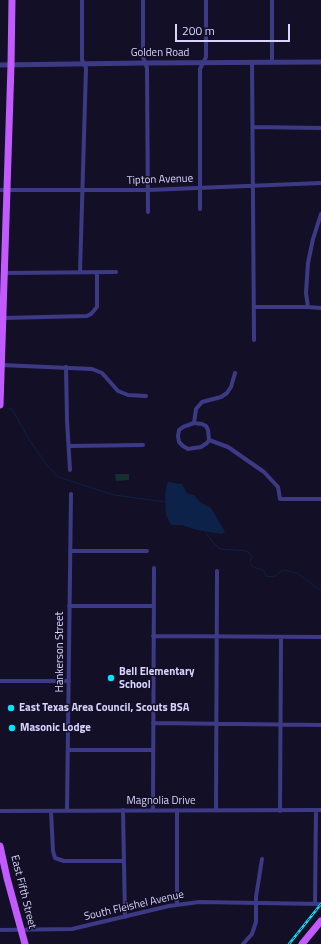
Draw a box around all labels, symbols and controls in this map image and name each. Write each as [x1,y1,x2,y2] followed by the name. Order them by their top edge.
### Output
[177,16,292,42] scale bar
[182,21,215,40] text: 200 m
[131,46,189,60] street label: Golden Road
[127,172,193,188] street label: Tipton Avenue
[53,612,67,692] street label: Hankerson Street
[119,665,194,691] place label: Bell Elementary School
[106,673,116,683] marker: Bell Elementary School
[19,701,189,715] place label: East Texas Area Council, Scouts BSA
[6,703,16,713] marker: East Texas Area Council, Scouts BSA
[20,721,91,735] place label: Masonic Lodge
[7,723,17,733] marker: Masonic Lodge
[126,794,196,808] street label: Magnolia Drive
[7,854,39,930] street label: East Fifth Street
[83,888,185,924] street label: South Fleishel Avenue

